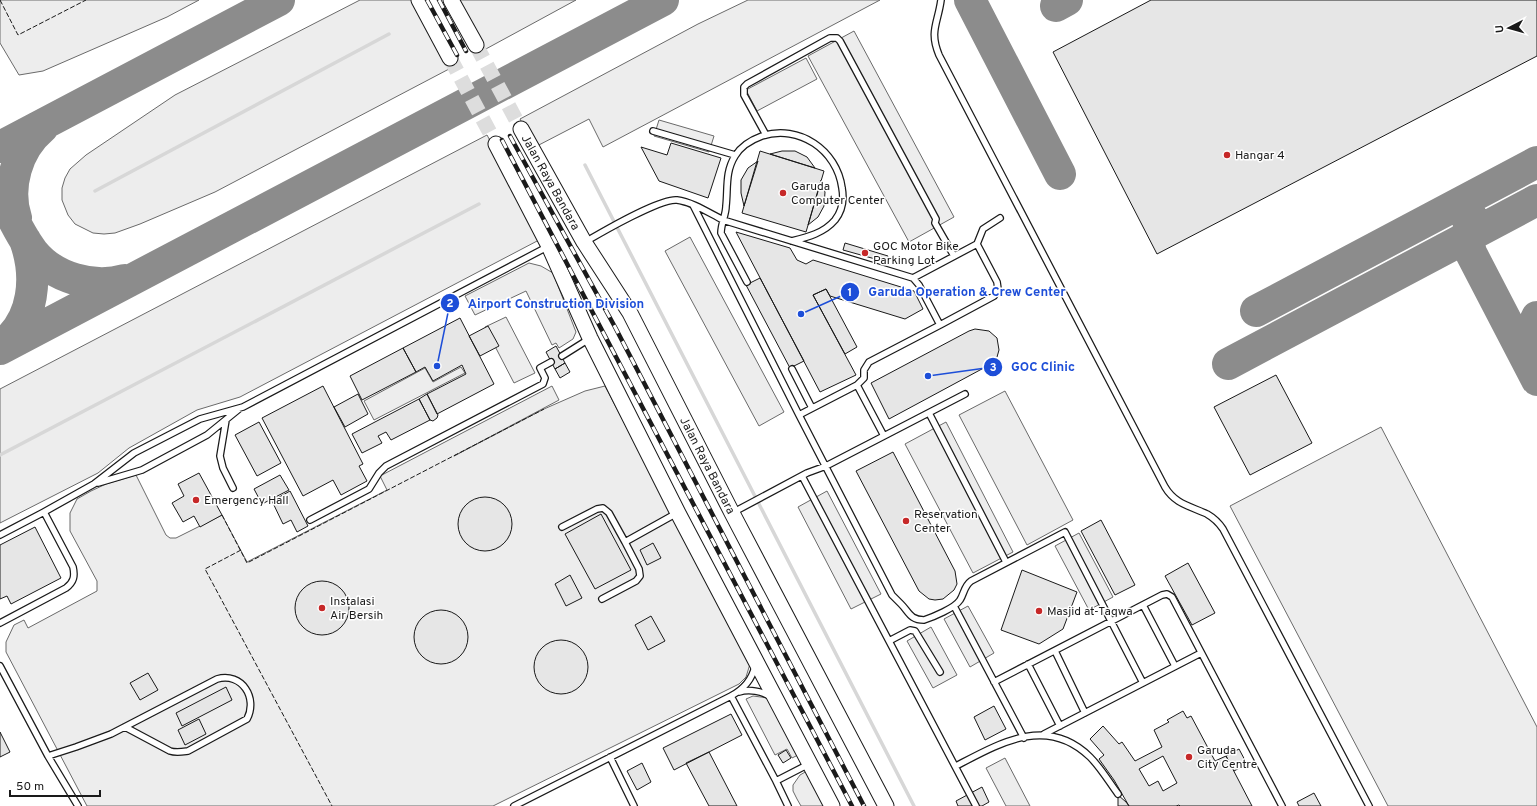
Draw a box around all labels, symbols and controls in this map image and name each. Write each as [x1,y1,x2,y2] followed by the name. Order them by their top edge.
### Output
[1489,8,1529,48] north arrow
[1493,24,1507,34] text: U
[517,132,583,233] street label: Jalan Raya Bandara
[1235,148,1285,164] place label: Hangar 4
[1222,150,1232,160] marker: Hangar 4
[791,179,885,209] place label: Garuda Computer Center
[778,188,788,198] marker: Garuda Computer Center
[873,239,959,269] place label: GOC Motor Bike Parking Lot
[860,248,870,258] marker: GOC Motor Bike Parking Lot
[840,279,1073,304] callout: Garuda Operation & Crew Center
[848,285,852,301] text: 1
[868,285,1066,301] text: Garuda Operation & Crew Center
[440,291,652,316] callout: Airport Construction Division
[446,296,454,312] text: 2
[468,297,644,313] text: Airport Construction Division
[983,354,1083,379] callout: GOC Clinic
[989,360,997,376] text: 3
[1011,360,1075,376] text: GOC Clinic
[675,415,738,517] street label: Jalan Raya Bandara
[204,493,289,509] place label: Emergency Hall
[191,495,201,505] marker: Emergency Hall
[914,507,978,537] place label: Reservation Center
[901,516,911,526] marker: Reservation Center
[330,594,383,624] place label: Instalasi Air Bersih
[317,603,327,613] marker: Instalasi Air Bersih
[1047,604,1132,620] place label: Masjid at-Taqwa
[1034,606,1044,616] marker: Masjid at-Taqwa
[1197,743,1257,773] place label: Garuda City Centre
[1184,752,1194,762] marker: Garuda City Centre
[10,772,100,798] scale bar
[16,779,44,795] text: 50 m

